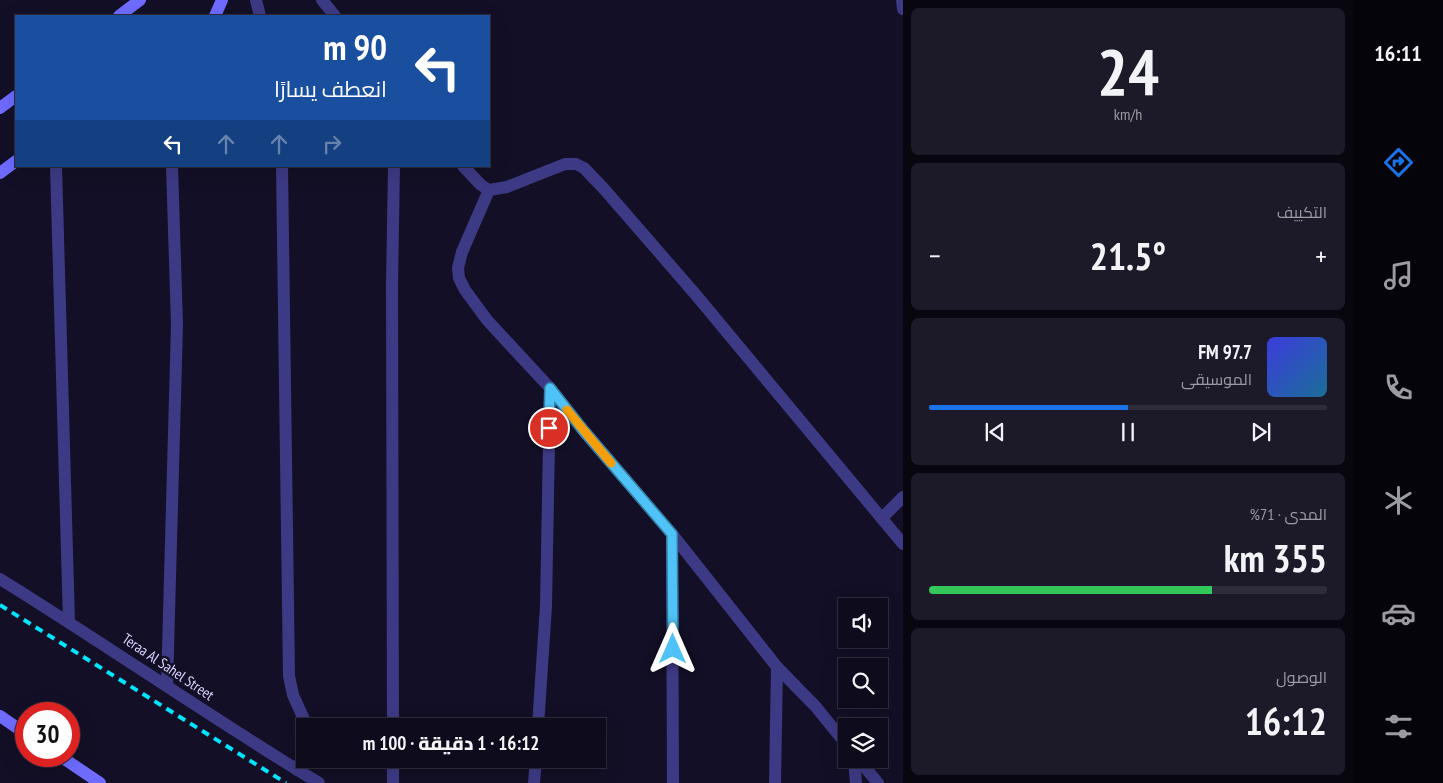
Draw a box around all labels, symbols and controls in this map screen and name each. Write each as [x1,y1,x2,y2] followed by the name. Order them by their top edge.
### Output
[323,24,387,70] text: 90 m
[1097,29,1159,113] text: 24
[405,35,470,100] icon: left
[1374,39,1422,67] text: 16:11
[274,75,387,103] text: انعطف يسارًا
[1114,104,1142,124] text: km/h
[159,130,187,158] icon: left
[212,130,240,158] icon: ahead
[265,130,293,158] icon: ahead
[318,130,346,158] icon: right
[1381,145,1416,180] icon: directions
[1277,202,1327,222] text: التكييف
[1090,231,1166,280] text: 21.5°
[929,237,941,274] text: −
[1315,237,1327,274] text: +
[1381,258,1416,293] icon: music
[1198,340,1252,364] text: 97.7 FM
[1181,369,1252,389] text: الموسيقى
[1381,370,1416,405] icon: phone
[528,407,570,449] pin
[535,414,563,442] icon: arrive
[981,418,1009,446] icon: previous
[1114,418,1142,446] icon: pause
[1247,418,1275,446] icon: next
[1381,483,1416,518] icon: climate
[1250,504,1327,524] text: المدى · 71%
[1224,533,1327,582] text: 355 km
[1381,596,1416,631] icon: car
[838,598,888,768] map controls
[838,598,888,648] button: sound
[646,622,698,674] position arrow
[119,629,218,704] street label: Teraa Al Sahel Street
[838,658,888,708] button: search
[1276,667,1327,687] text: الوصول
[1245,696,1327,745] text: 16:12
[15,702,80,767] speed limit sign: 30
[1381,709,1416,744] icon: filters
[838,718,888,768] button: layers
[363,731,539,755] text: 16:12 · 1 دقيقة · 100 m

